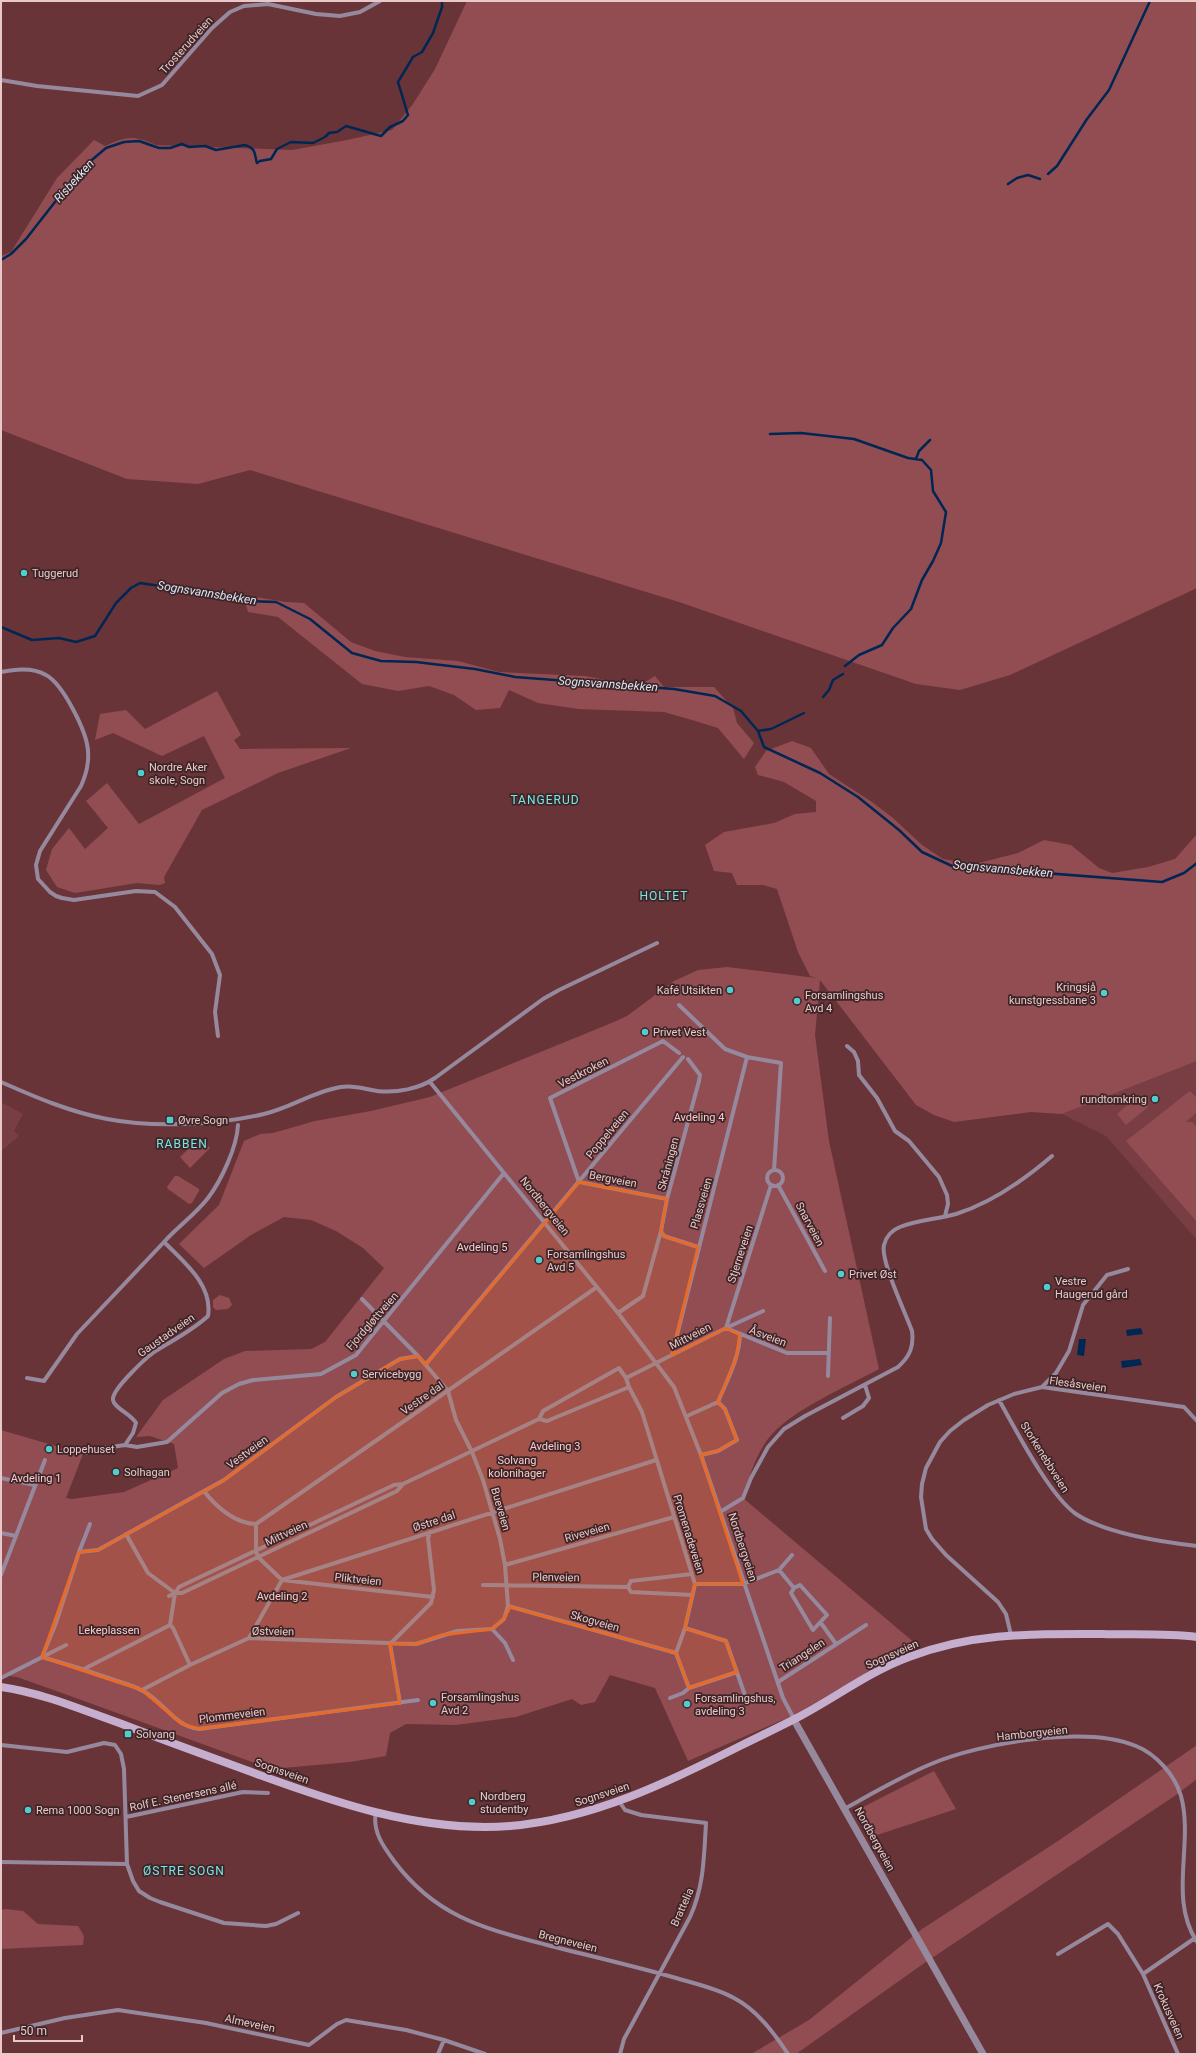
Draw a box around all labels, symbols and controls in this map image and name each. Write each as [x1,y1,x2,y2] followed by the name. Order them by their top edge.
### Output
[157,14,216,77] street label: Trosterudveien
[51,157,97,205] water label: Risbekken
[32,567,78,580] place label: Tuggerud
[19,568,29,578] marker: Tuggerud
[156,578,258,608] water label: Sognsvannsbekken
[558,674,658,694] water label: Sognsvannsbekken
[149,761,208,787] place label: Nordre Aker skole, Sogn
[136,768,146,778] marker: Nordre Aker skole, Sogn
[510,793,580,807] district label: TANGERUD
[952,858,1054,880] water label: Sognsvannsbekken
[640,889,688,903] district label: HOLTET
[1009,981,1096,1007] place label: Kringsjå kunstgressbane 3
[657,984,722,997] place label: Kafé Utsikten
[725,985,735,995] marker: Kafé Utsikten
[1099,988,1109,998] marker: Kringsjå kunstgressbane 3
[805,989,884,1015] place label: Forsamlingshus Avd 4
[792,996,802,1006] marker: Forsamlingshus Avd 4
[653,1026,706,1039] place label: Privet Vest
[640,1027,650,1037] marker: Privet Vest
[556,1054,611,1091] street label: Vestkroken
[1081,1093,1147,1106] place label: rundtomkring
[1150,1094,1160,1104] marker: rundtomkring
[583,1107,632,1161] street label: Poppelveien
[674,1111,724,1124] park label: Avdeling 4
[178,1114,228,1127] place label: Øvre Sogn
[165,1115,175,1125] marker: Øvre Sogn
[655,1136,682,1192] street label: Skråningen
[156,1137,208,1151] district label: RABBEN
[588,1169,638,1190] street label: Bergveien
[517,1174,572,1238] street label: Nordbergveien
[688,1176,715,1230] street label: Plassveien
[793,1200,827,1249] street label: Snarveien
[725,1224,756,1285] street label: Stjerneveien
[457,1241,507,1254] park label: Avdeling 5
[547,1248,626,1274] place label: Forsamlingshus Avd 5
[534,1255,544,1265] marker: Forsamlingshus Avd 5
[849,1268,897,1281] place label: Privet Øst
[836,1269,846,1279] marker: Privet Øst
[1055,1275,1128,1301] place label: Vestre Haugerud gård
[1042,1282,1052,1292] marker: Vestre Haugerud gård
[344,1290,401,1353] street label: Fjordgløttveien
[135,1311,197,1360] street label: Gaustadveien
[667,1320,713,1352] street label: Mittveien
[748,1323,788,1349] street label: Åsveien
[362,1368,421,1381] place label: Servicebygg
[349,1369,359,1379] marker: Servicebygg
[1049,1374,1107,1395] street label: Flesåsveien
[399,1379,446,1418] street label: Vestre dal
[1018,1419,1072,1495] street label: Storkenebbveien
[224,1433,270,1472] street label: Vestveien
[530,1440,580,1453] park label: Avdeling 3
[57,1443,115,1456] place label: Loppehuset
[44,1444,54,1454] marker: Loppehuset
[488,1454,546,1480] park label: Solvang kolonihager
[124,1466,170,1479] place label: Solhagan
[111,1467,121,1477] marker: Solhagan
[11,1472,61,1485] park label: Avdeling 1
[488,1486,513,1532] street label: Bueveien
[670,1493,707,1575] street label: Promenadeveien
[411,1509,457,1534] street label: Østre dal
[725,1511,760,1583] street label: Nordbergveien
[263,1518,309,1549] street label: Mittveien
[563,1520,611,1545] street label: Riveveien
[334,1571,382,1588] street label: Pliktveien
[532,1571,580,1584] street label: Plenveien
[257,1590,307,1603] park label: Avdeling 2
[569,1608,621,1635] street label: Skogveien
[78,1624,140,1637] park label: Lekeplassen
[252,1625,294,1638] street label: Østveien
[777,1636,827,1675] street label: Triangelen
[864,1637,921,1672] street label: Sognsveien
[441,1691,520,1717] place label: Forsamlingshus Avd 2
[695,1692,776,1718] place label: Forsamlingshus, avdeling 3
[428,1698,438,1708] marker: Forsamlingshus Avd 2
[682,1699,692,1709] marker: Forsamlingshus, avdeling 3
[198,1705,266,1726] street label: Plommeveien
[996,1723,1068,1744] street label: Hamborgveien
[136,1728,175,1741] place label: Solvang
[123,1729,133,1739] marker: Solvang
[253,1756,311,1787] street label: Sognsveien
[128,1779,238,1814] street label: Rolf E. Stenersens allé
[573,1780,631,1809] street label: Sognsveien
[480,1790,529,1816] place label: Nordberg studentby
[467,1797,477,1807] marker: Nordberg studentby
[36,1804,119,1817] place label: Rema 1000 Sogn
[23,1805,33,1815] marker: Rema 1000 Sogn
[852,1805,898,1874] street label: Nordbergveien
[143,1864,225,1878] district label: ØSTRE SOGN
[668,1886,697,1928] street label: Brattelia
[537,1928,599,1955] street label: Bregneveien
[1150,1981,1187,2041] street label: Krokusveien
[224,2012,276,2035] street label: Almeveien
[14,2017,82,2043] scale bar
[20,2024,47,2038] text: 50 m

